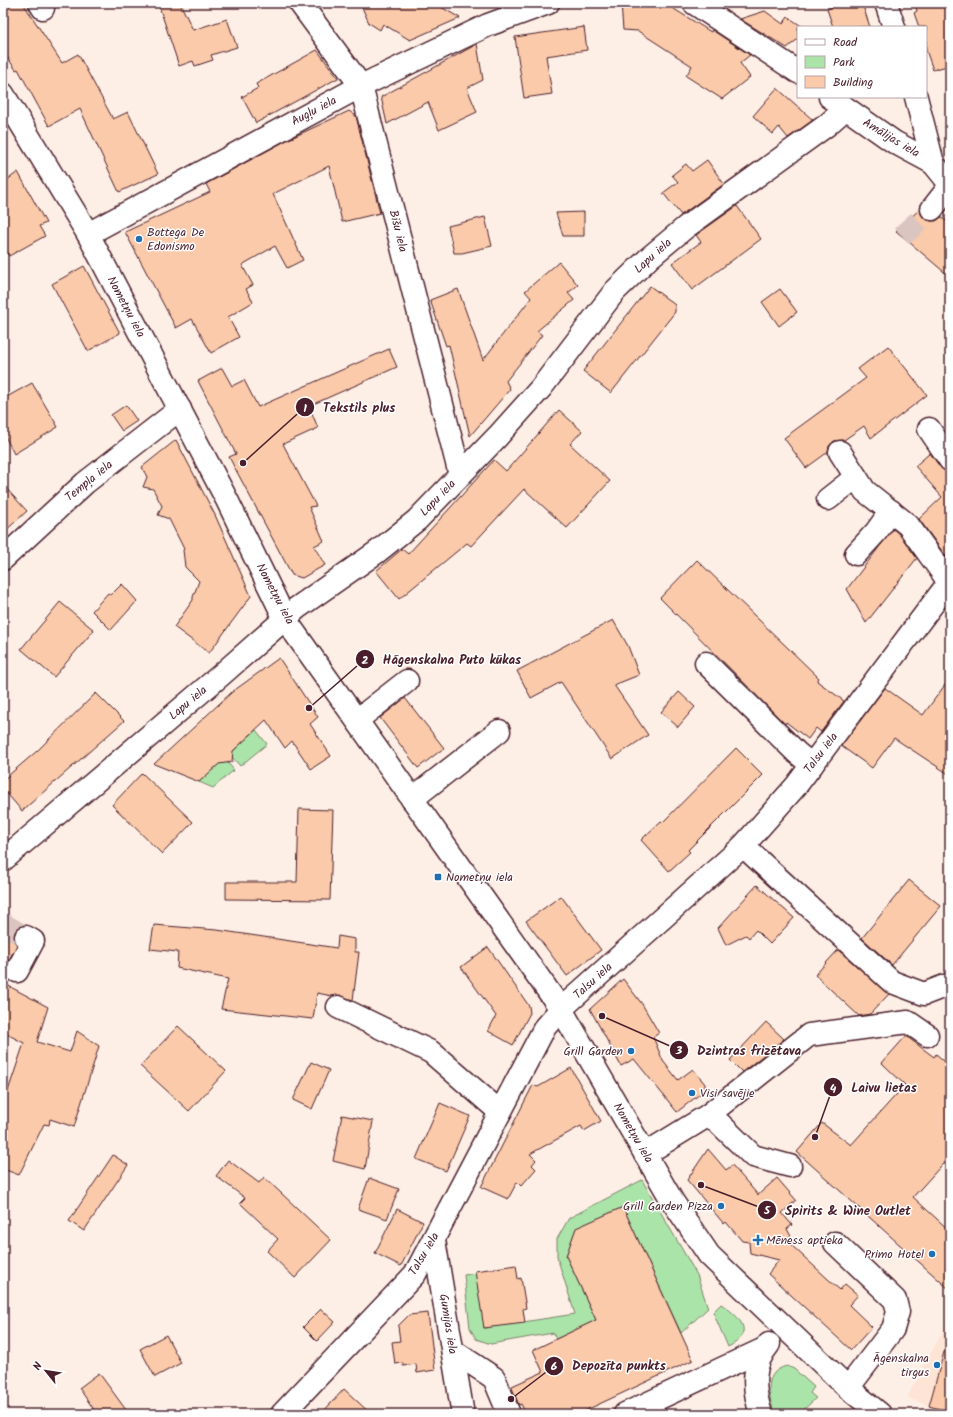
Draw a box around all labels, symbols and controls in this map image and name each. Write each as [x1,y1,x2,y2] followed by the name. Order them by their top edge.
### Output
[797,26,927,98] legend
[833,33,858,52] text: Road
[833,53,855,72] text: Park
[833,73,873,92] text: Building
[288,91,340,131] street label: Augļu iela
[859,113,924,163] street label: Amālijas iela
[384,208,413,255] street label: Bišu iela
[147,223,205,256] place label: Bottega De Edonismo
[134,234,144,244] marker: Bottega De Edonismo
[630,234,676,278] street label: Lapu iela
[102,273,150,341] street label: Nometņu iela
[295,395,404,420] callout: Tekstils plus
[323,398,395,419] text: Tekstils plus
[303,399,307,418] text: 1
[61,455,117,506] street label: Tempļa iela
[415,475,461,521] street label: Lapu iela
[251,560,299,628] street label: Nometņu iela
[355,647,530,672] callout: Hāgenskalna Puto kūkas
[383,650,521,671] text: Hāgenskalna Puto kūkas
[362,651,369,670] text: 2
[165,681,212,725] street label: Lapu iela
[799,728,843,778] street label: Talsu iela
[446,868,513,887] place label: Nometņu iela
[433,872,443,882] marker: Nometņu iela
[569,958,617,1004] street label: Talsu iela
[669,1038,809,1063] callout: Dzintras frizētava
[675,1041,683,1060] text: 3
[697,1041,801,1062] text: Dzintras frizētava
[563,1042,623,1061] place label: Grill Garden
[626,1046,636,1056] marker: Grill Garden
[823,1075,925,1100] callout: Laivu lietas
[851,1078,917,1099] text: Laivu lietas
[830,1079,837,1098] text: 4
[700,1084,755,1103] place label: Visi savējie
[687,1088,697,1098] marker: Visi savējie
[608,1099,658,1167] street label: Nometņu iela
[623,1197,713,1216] place label: Grill Garden Pizza
[757,1198,919,1223] callout: Spirits & Wine Outlet
[716,1201,726,1211] marker: Grill Garden Pizza
[763,1201,771,1220] text: 5
[785,1201,911,1222] text: Spirits & Wine Outlet
[404,1228,445,1279] street label: Talsu iela
[766,1231,843,1250] place label: Mēness aptieka
[753,1235,763,1245] marker: Mēness aptieka
[864,1245,924,1264] place label: Primo Hotel
[927,1249,937,1259] marker: Primo Hotel
[434,1292,462,1356] street label: Gumijas iela
[873,1349,929,1382] place label: Āgenskalna tirgus
[26,1351,66,1391] north arrow
[544,1353,674,1378] callout: Depozīta punkts
[572,1356,666,1377] text: Depozīta punkts
[551,1357,558,1376] text: 6
[29,1359,48,1374] text: N
[932,1360,942,1370] marker: Āgenskalna tirgus

